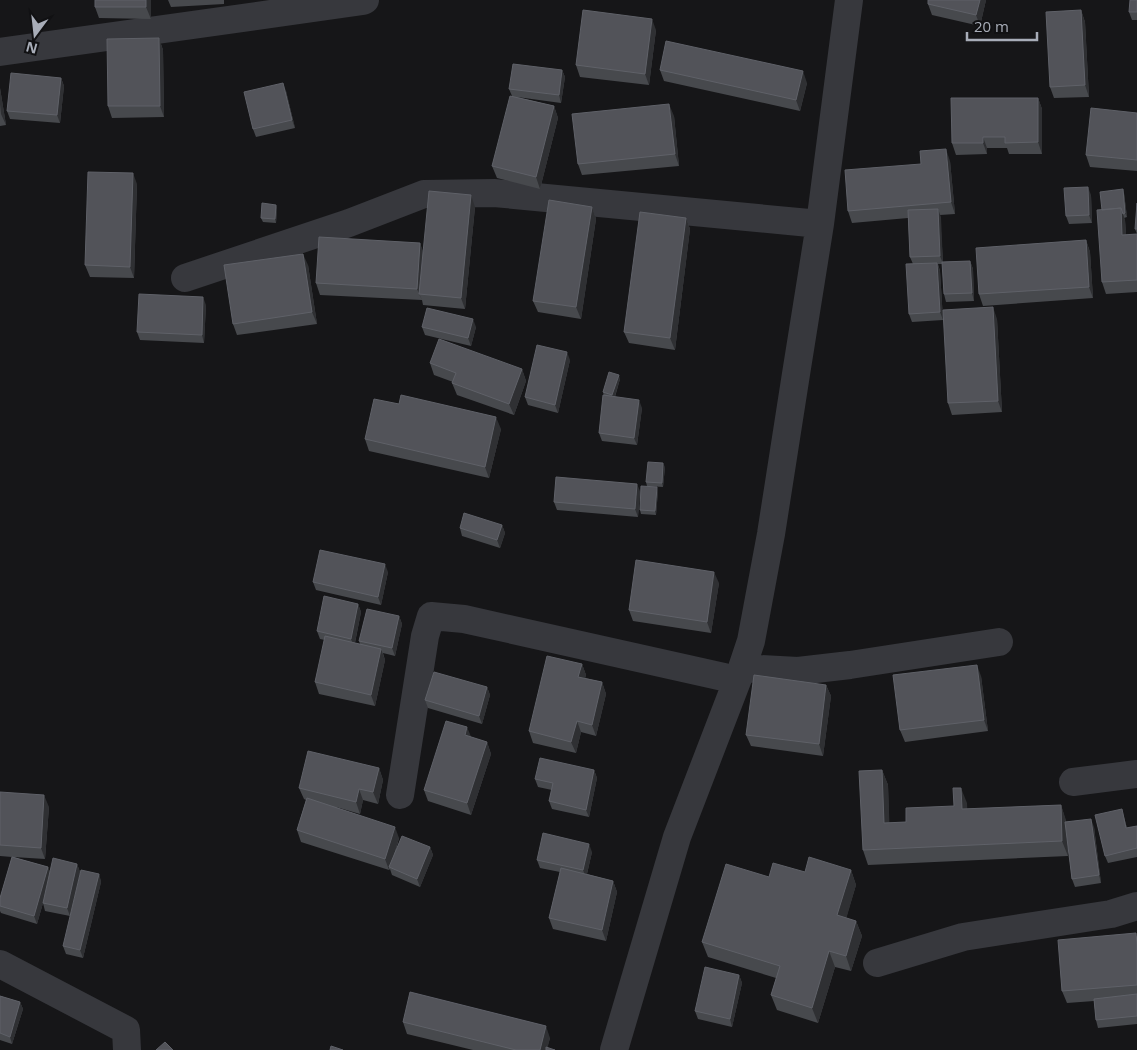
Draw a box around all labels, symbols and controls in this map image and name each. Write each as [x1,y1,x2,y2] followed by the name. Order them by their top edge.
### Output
[10,10,60,60] north arrow
[967,10,1037,42] scale bar
[974,16,1009,36] text: 20 m
[24,37,39,59] text: N

